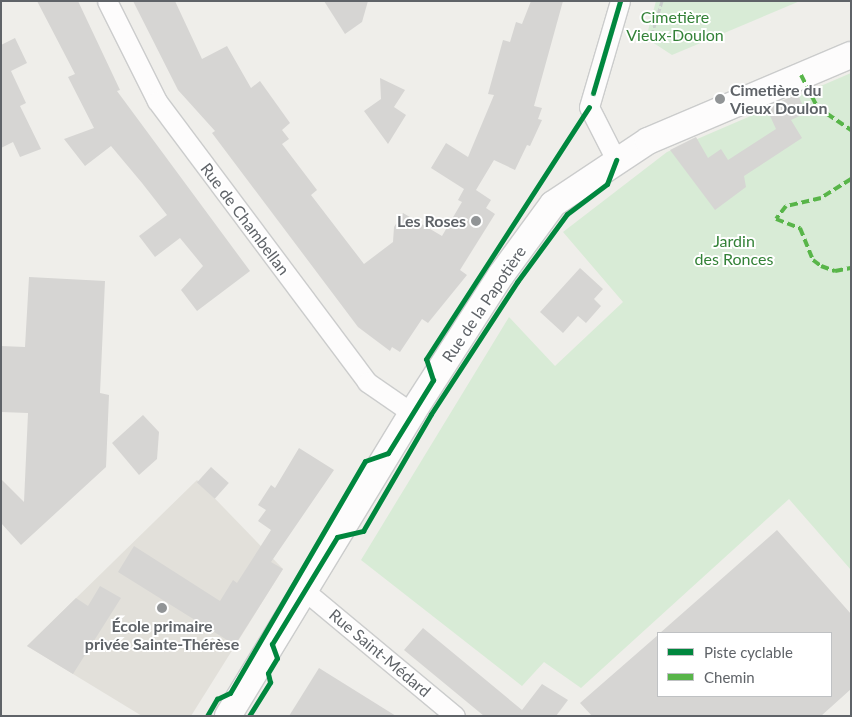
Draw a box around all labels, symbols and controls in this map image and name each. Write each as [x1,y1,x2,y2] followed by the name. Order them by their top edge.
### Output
[626,7,724,45] park label: Cimetière Vieux-Doulon
[730,80,827,118] place label: Cimetière du Vieux Doulon
[714,93,726,105] marker: Cimetière du Vieux Doulon
[197,159,293,279] street label: Rue de Chambellan
[397,211,466,231] place label: Les Roses
[470,215,482,227] marker: Les Roses
[695,231,773,269] park label: Jardin des Ronces
[438,242,530,366] street label: Rue de la Papotière
[156,602,168,614] marker: École primaire privée Sainte-Thérèse
[325,605,435,701] street label: Rue Saint-Médard
[85,616,239,654] place label: École primaire privée Sainte-Thérèse
[657,632,832,697] legend
[704,643,793,661] text: Piste cyclable
[704,668,755,686] text: Chemin

